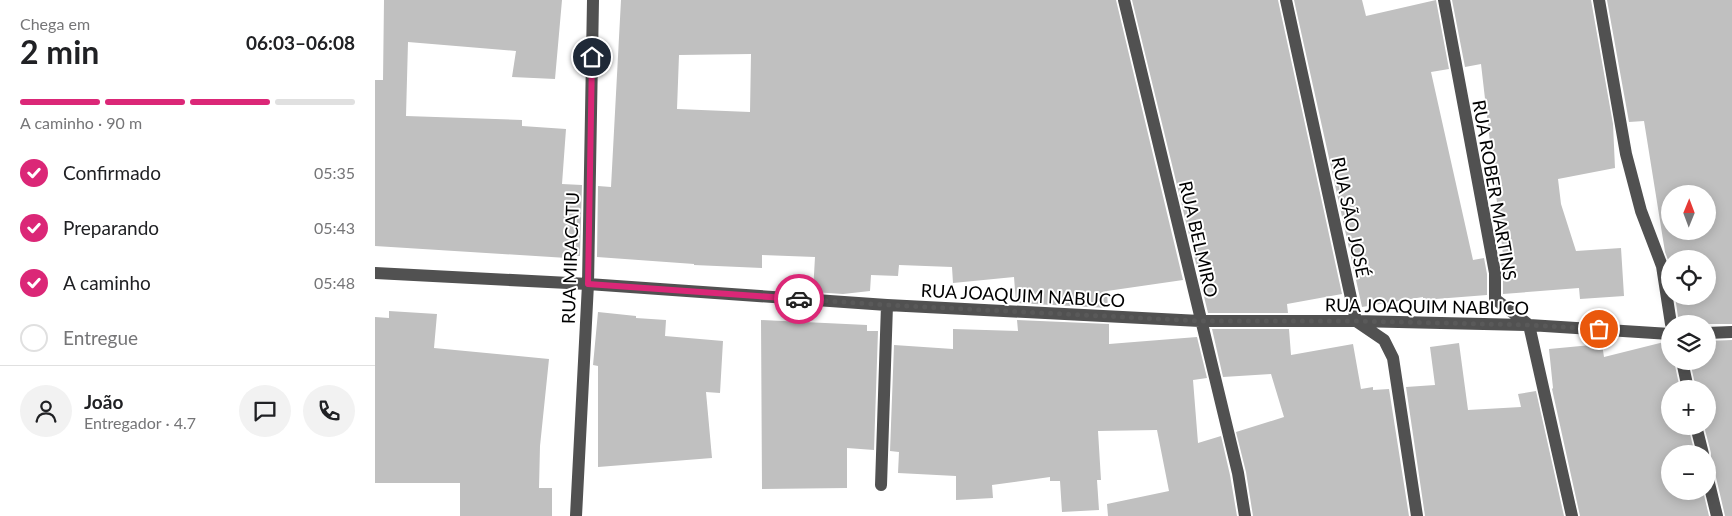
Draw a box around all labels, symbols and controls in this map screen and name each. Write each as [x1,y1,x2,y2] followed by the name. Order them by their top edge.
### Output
[20,14,90,33] text: Chega em
[246,31,355,54] text: 06:03–06:08
[20,32,99,71] text: 2 min
[571,36,613,78] pin
[578,43,606,71] icon: home
[1468,98,1522,282] street label: RUA ROBER MARTINS
[20,113,142,132] text: A caminho · 90 m
[1328,155,1374,279] street label: RUA SÃO JOSÉ
[20,159,48,187] icon: check
[63,161,161,184] text: Confirmado
[314,163,355,182] text: 05:35
[1175,179,1223,299] street label: RUA BELMIRO
[1661,185,1716,240] north arrow
[1661,185,1716,500] map controls
[557,192,583,324] street label: RUA MIRACATU
[20,214,48,242] icon: check
[63,216,159,239] text: Preparando
[314,218,355,237] text: 05:43
[1661,250,1716,305] button: locate
[20,269,48,297] icon: check
[63,271,151,294] text: A caminho
[314,273,355,292] text: 05:48
[774,274,824,324] courier
[920,279,1126,311] street label: RUA JOAQUIM NABUCO
[785,285,813,313] icon: car
[1325,293,1529,319] street label: RUA JOAQUIM NABUCO
[1578,308,1620,350] pin
[1585,315,1613,343] icon: bag
[1661,315,1716,370] button: layers
[63,326,138,349] text: Entregue
[1661,380,1716,435] button: +
[20,385,72,437] button: person
[239,385,291,437] button: chat
[303,385,355,437] button: phone
[84,390,123,413] text: João
[84,413,196,432] text: Entregador · 4.7
[1661,445,1716,500] button: −

